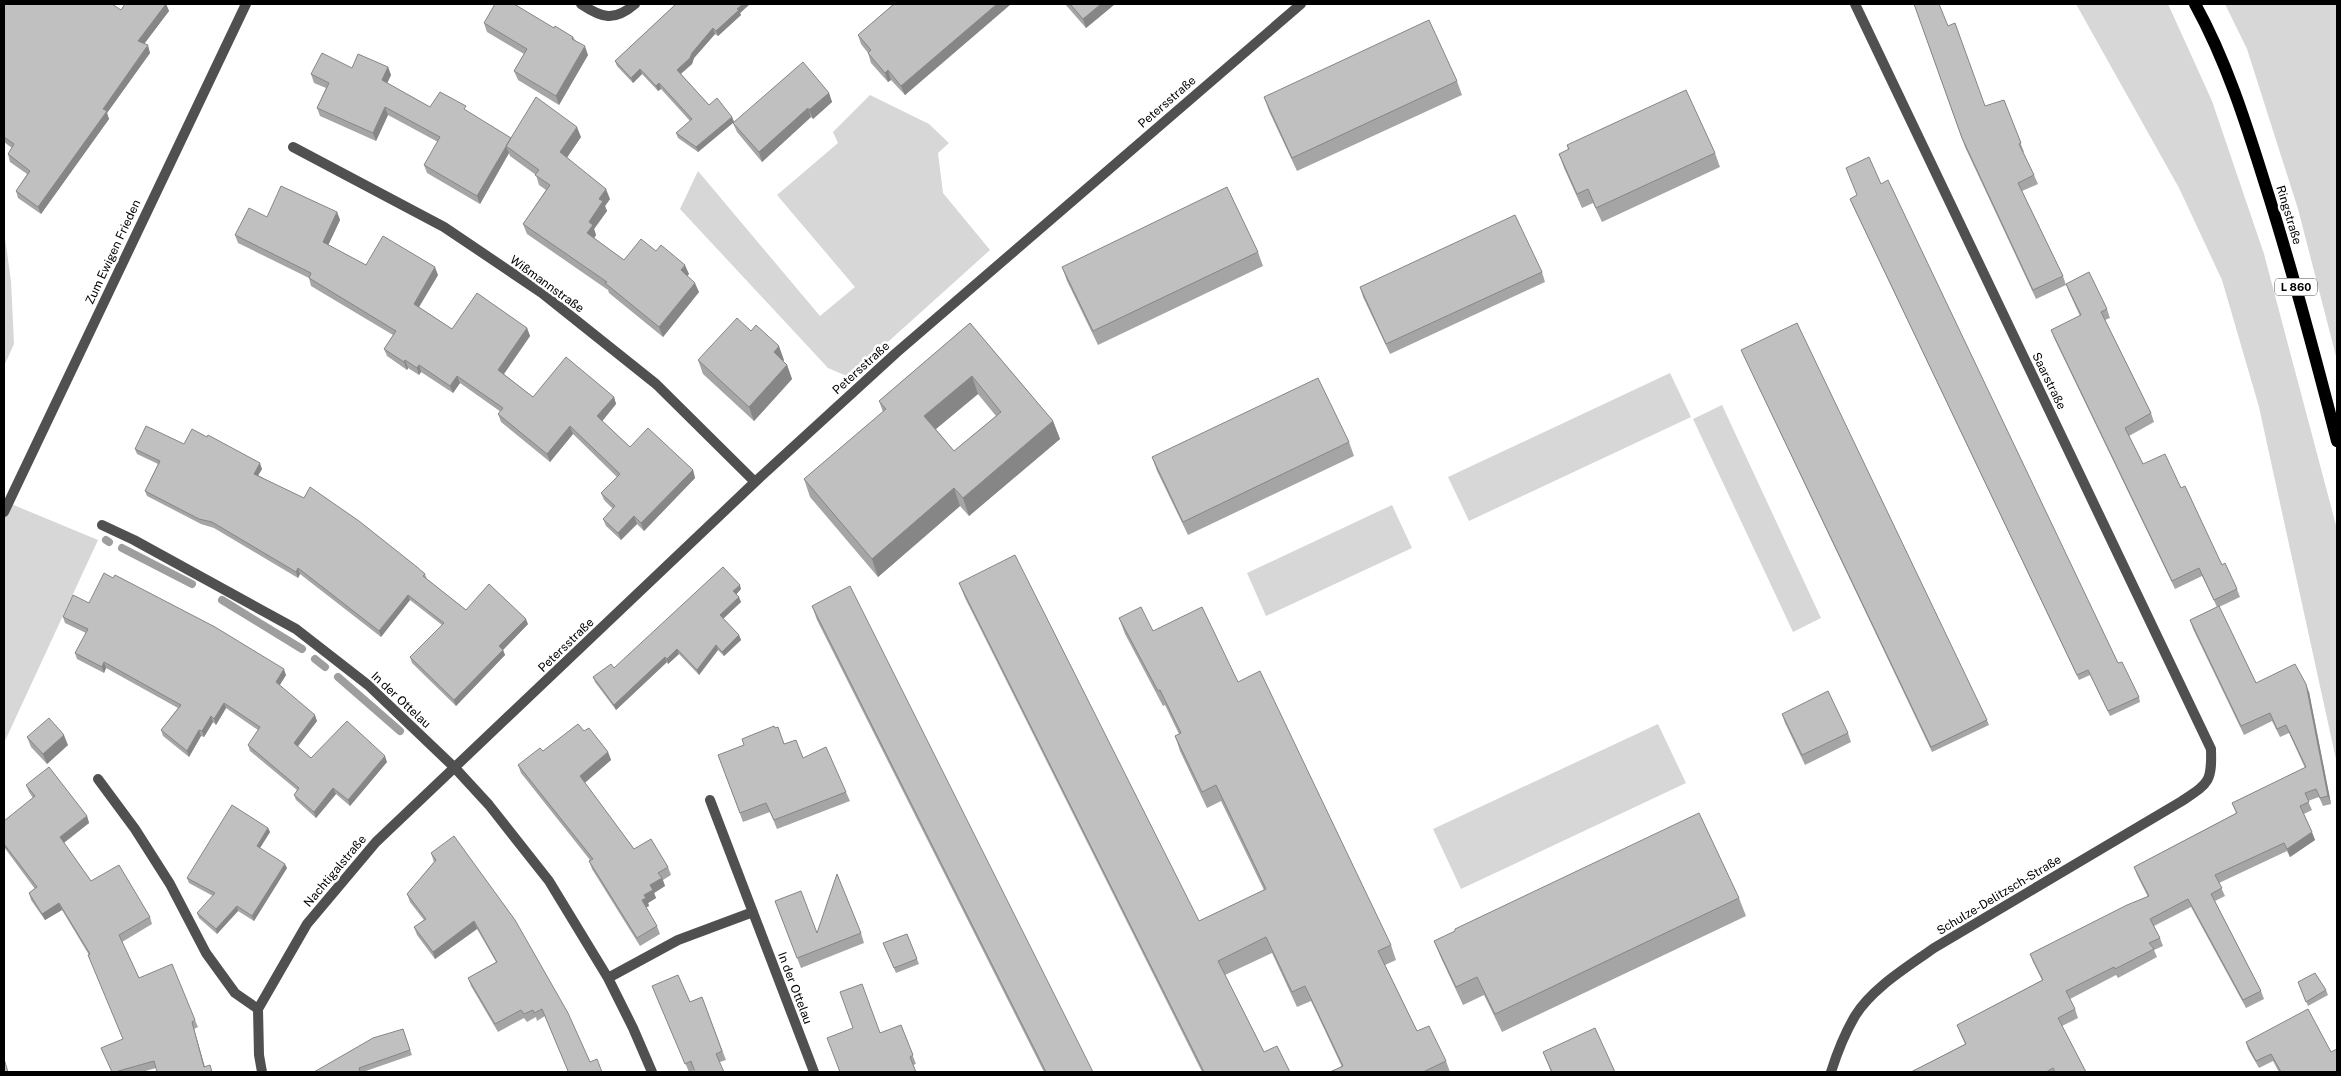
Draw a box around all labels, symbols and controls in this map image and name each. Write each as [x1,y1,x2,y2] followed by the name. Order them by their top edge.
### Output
[1135,73,1199,131] street label: Petersstraße
[2273,184,2305,246] street label: Ringstraße
[83,197,143,307] street label: Zum Ewigen Frieden
[507,252,587,316] street label: Wißmannstraße
[2275,278,2317,296] road number: L 860
[830,339,892,397] street label: Petersstraße
[2029,350,2069,412] street label: Saarstraße
[535,615,597,675] street label: Petersstraße
[368,669,434,731] street label: In der Ottelau
[301,832,369,910] street label: Nachtigalstraße
[1934,852,2064,938] street label: Schulze-Delitzsch-Straße
[775,950,815,1026] street label: In der Ottelau

